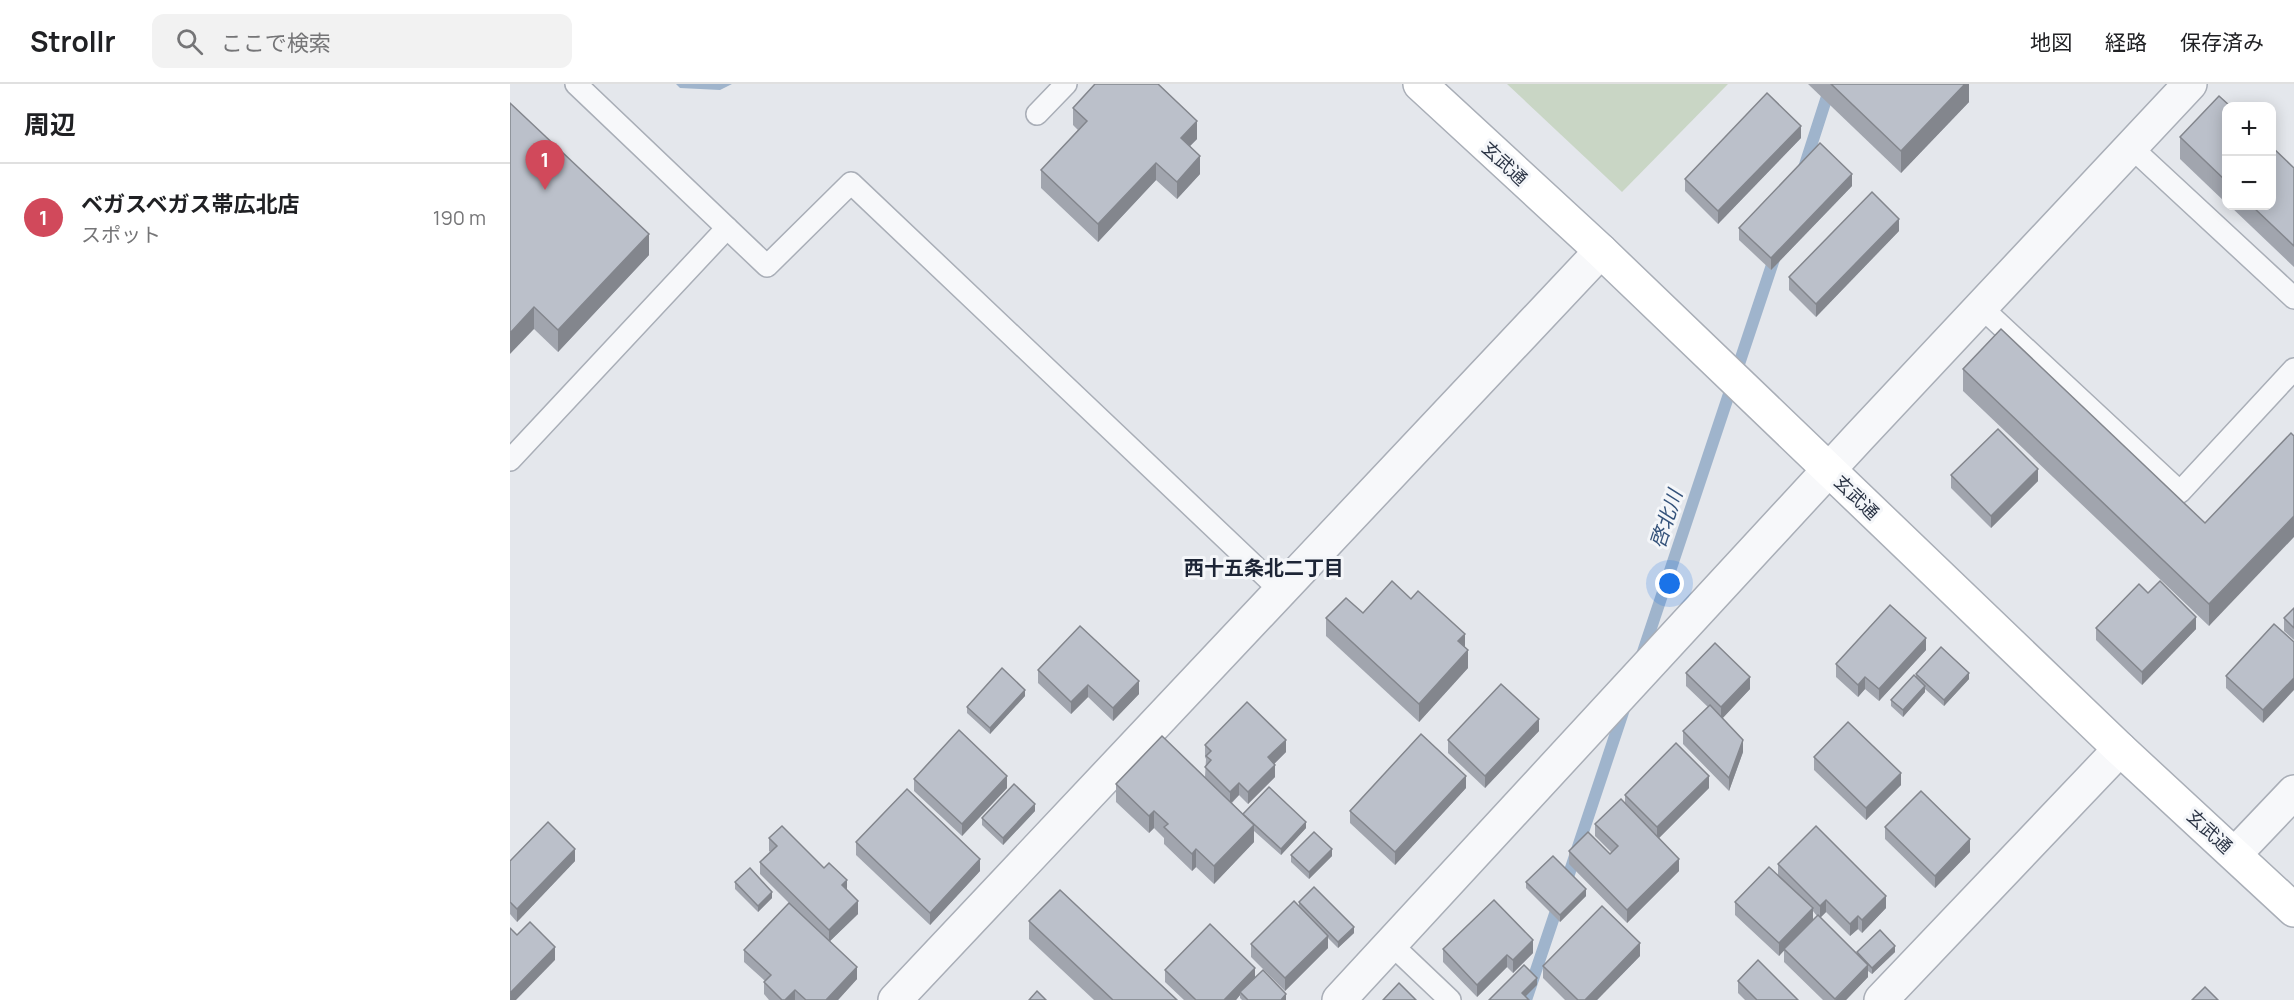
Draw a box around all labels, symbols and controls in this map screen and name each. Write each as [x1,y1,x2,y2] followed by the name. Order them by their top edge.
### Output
[152,14,572,68] search box
[30,22,116,60] text: Strollr
[173,25,206,58] icon: search
[221,28,331,58] text: ここで検索
[2030,28,2072,56] text: 地図
[2105,28,2147,56] text: 経路
[2180,28,2264,56] text: 保存済み
[2222,102,2276,210] map controls
[2222,102,2276,156] button: +
[24,106,76,142] text: 周辺
[1477,136,1533,190] street label: 玄武通
[525,141,564,190] pin: 1
[2222,156,2276,210] button: −
[81,189,299,219] text: ベガスベガス帯広北店
[39,204,48,231] text: 1
[433,204,486,231] text: 190 m
[81,221,161,248] text: スポット
[1829,470,1885,524] street label: 玄武通
[1644,484,1689,552] water label: 啓北川
[1184,554,1344,581] district label: 西十五条北二丁目
[1655,569,1684,598] your location
[2182,804,2238,858] street label: 玄武通

